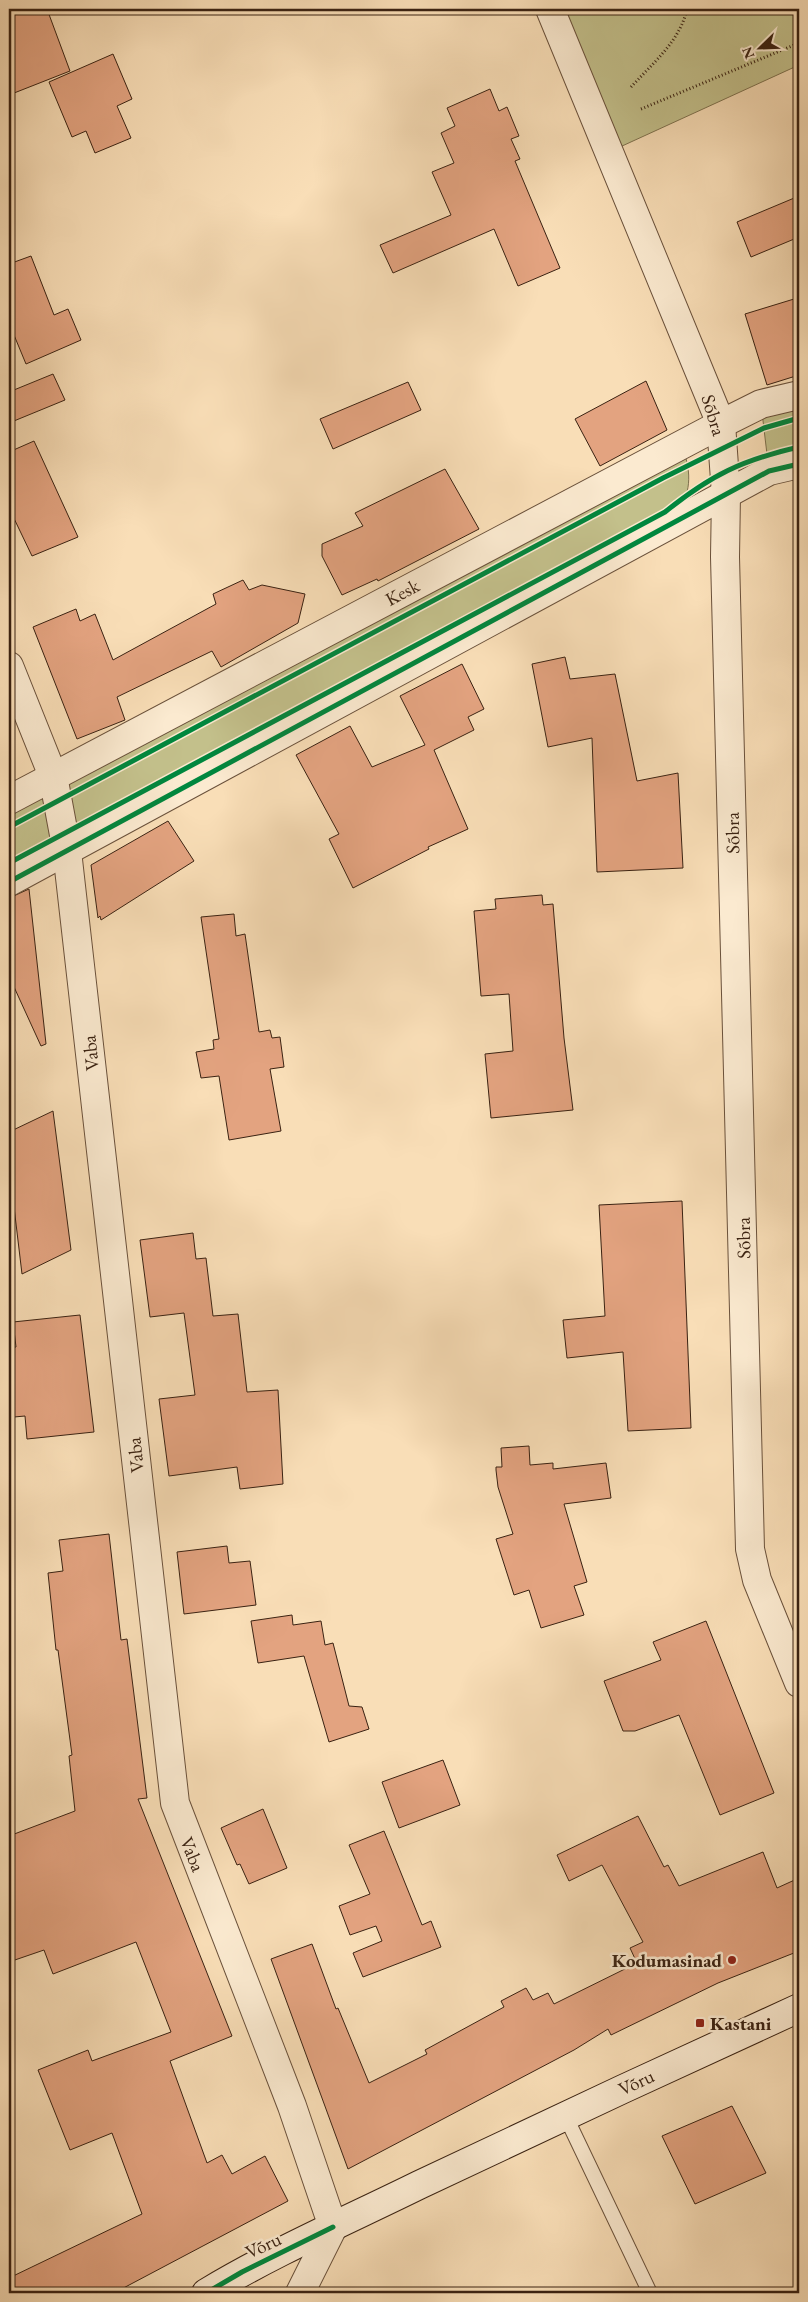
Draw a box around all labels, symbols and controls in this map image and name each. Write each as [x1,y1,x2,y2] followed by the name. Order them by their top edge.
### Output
[736,22,786,72] north arrow
[737,44,759,62] text: N
[695,391,732,439] street label: Sõbra
[381,573,425,612] street label: Kesk
[720,811,745,854] street label: Sõbra
[76,1034,105,1072] street label: Vaba
[731,1216,756,1259] street label: Sõbra
[121,1436,150,1474] street label: Vaba
[174,1833,211,1876] street label: Vaba
[612,1948,722,1973] place label: Kodumasinad
[726,1954,738,1966] marker: Kodumasinad
[710,2011,772,2036] place label: Kastani
[694,2017,706,2029] marker: Kastani
[614,2063,658,2102] street label: Võru
[241,2226,285,2265] street label: Võru

